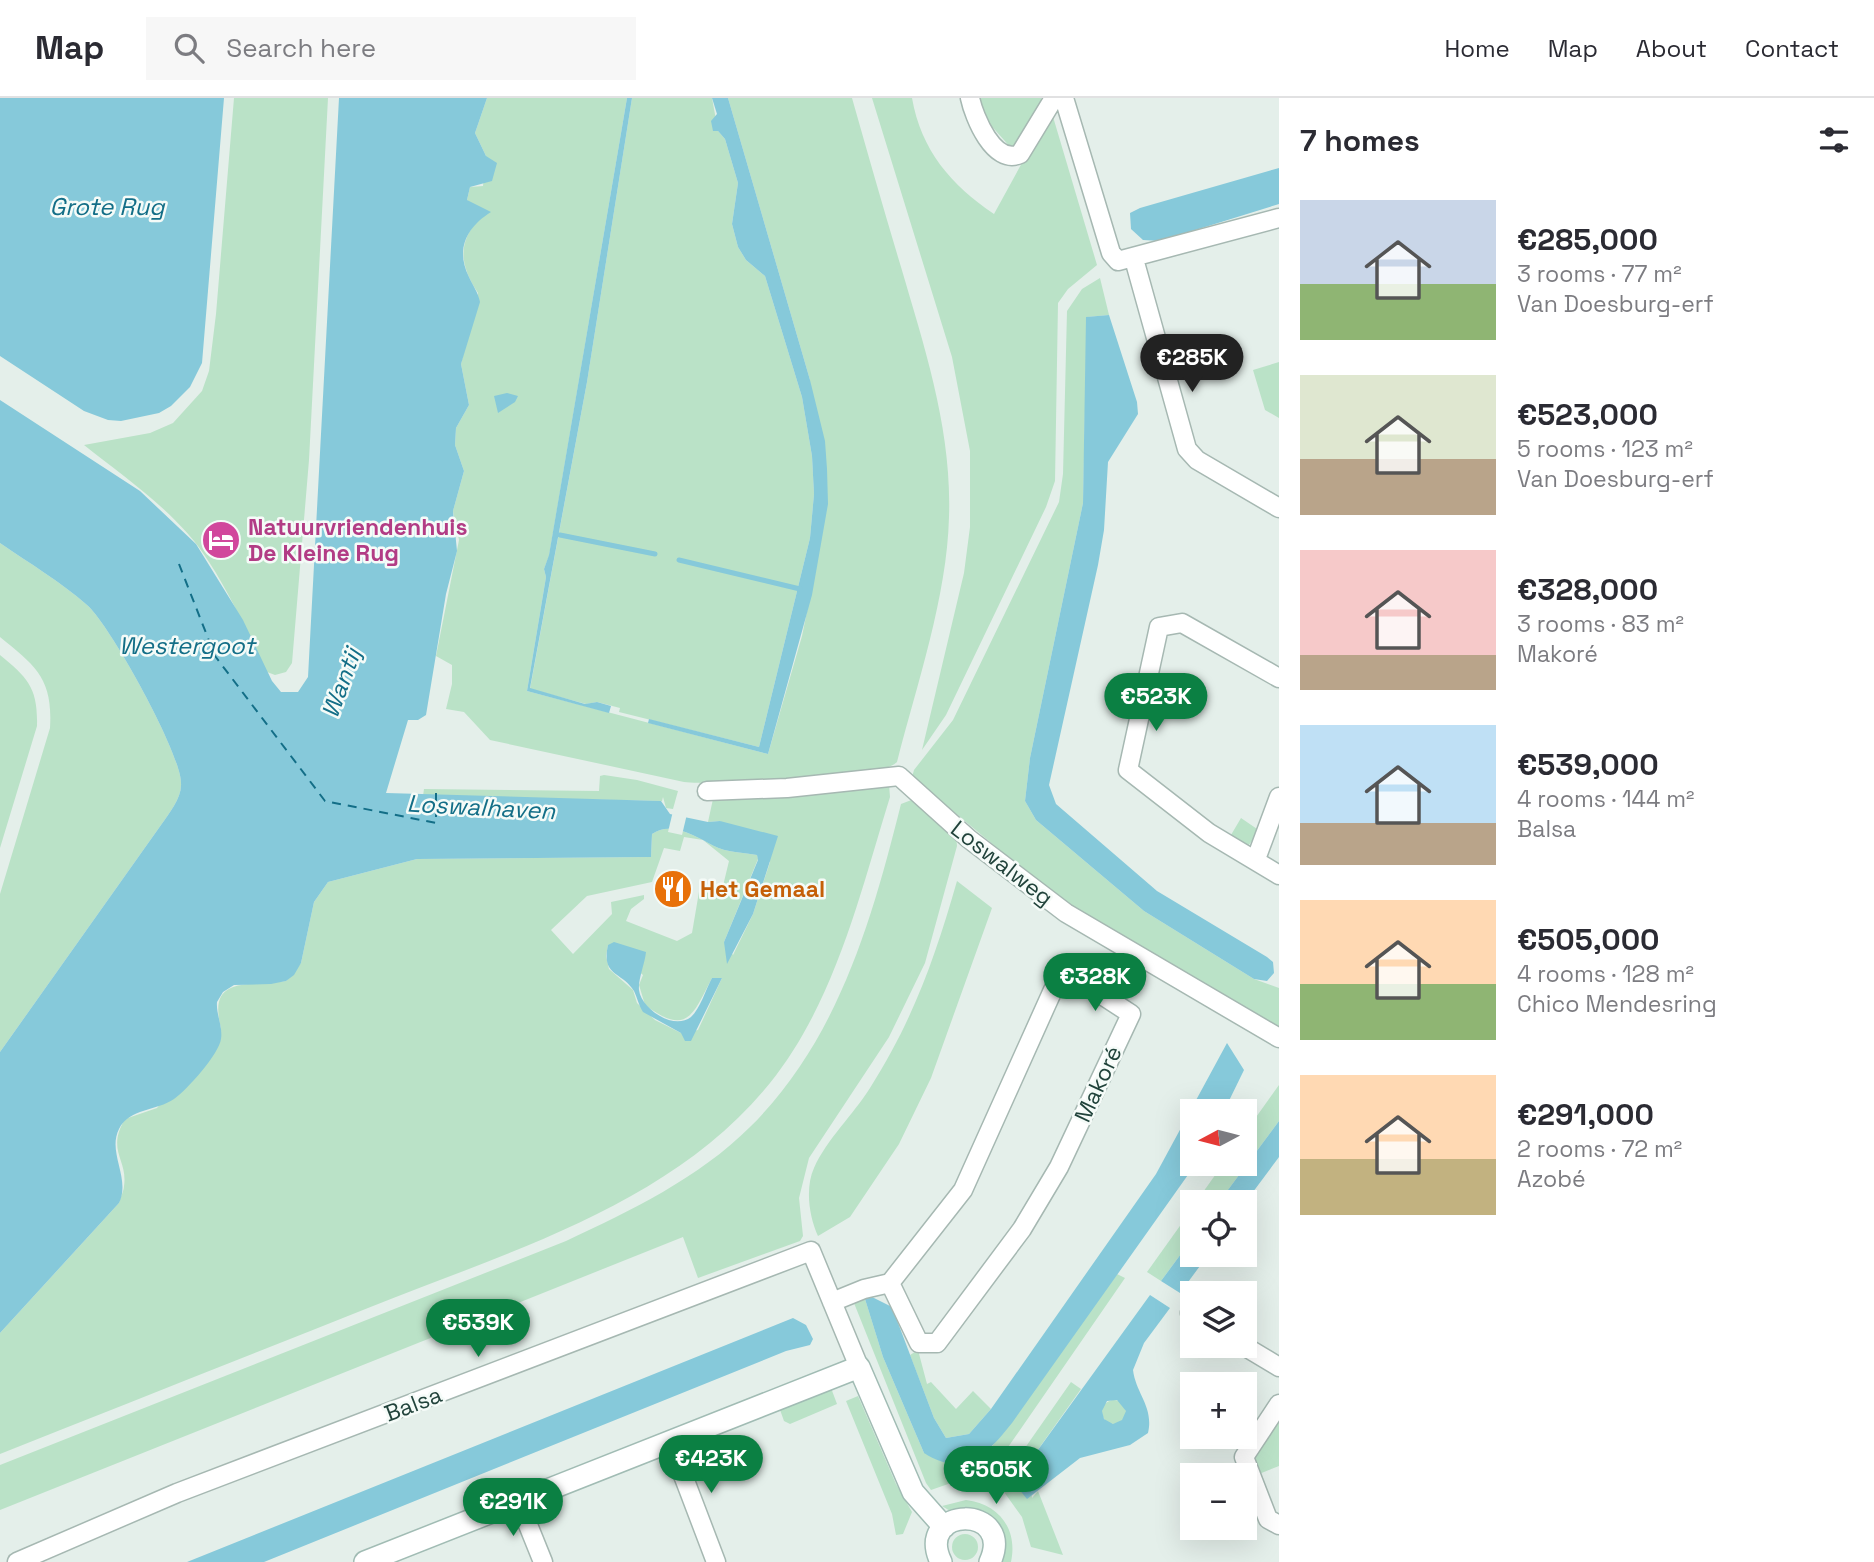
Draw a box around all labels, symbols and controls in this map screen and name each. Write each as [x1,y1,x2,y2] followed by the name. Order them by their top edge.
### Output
[146,17,636,80] search box
[35,27,104,69] text: Map
[170,29,208,67] icon: search
[226,31,376,65] text: Search here
[1444,33,1510,64] text: Home
[1548,33,1598,64] text: Map
[1636,33,1707,64] text: About
[1745,33,1839,64] text: Contact
[1300,121,1420,160] text: 7 homes
[1815,121,1853,159] icon: filters
[49,191,166,222] water label: Grote Rug
[1517,220,1658,259] text: €285,000
[1356,228,1440,312] icon: home
[1517,259,1682,289] text: 3 rooms · 77 m²
[1517,289,1714,319] text: Van Doesburg-erf
[1143,334,1241,394] pin: €285K
[1156,342,1228,372] text: €285K
[1517,395,1658,434] text: €523,000
[1356,403,1440,487] icon: home
[1517,434,1693,464] text: 5 rooms · 123 m²
[1517,464,1714,494] text: Van Doesburg-erf
[248,512,468,568] place label: Natuurvriendenhuis De Kleine Rug
[200,519,242,561] hotel icon: Natuurvriendenhuis De Kleine Rug
[1517,570,1658,609] text: €328,000
[1356,578,1440,662] icon: home
[1517,609,1684,639] text: 3 rooms · 83 m²
[119,630,257,661] water label: Westergoot
[1517,639,1598,669] text: Makoré
[314,641,369,722] water label: Wantij
[1107,674,1205,733] pin: €523K
[1120,681,1192,711] text: €523K
[1517,745,1659,784] text: €539,000
[1356,753,1440,837] icon: home
[1517,784,1694,814] text: 4 rooms · 144 m²
[406,788,557,826] water label: Loswalhaven
[945,814,1059,912] street label: Loswalweg
[1517,814,1576,844] text: Balsa
[652,868,694,910] restaurant icon: Het Gemaal
[700,874,825,904] place label: Het Gemaal
[1517,920,1660,959] text: €505,000
[1356,928,1440,1012] icon: home
[1046,954,1144,1013] pin: €328K
[1517,959,1694,989] text: 4 rooms · 128 m²
[1059,961,1131,991] text: €328K
[1517,989,1717,1019] text: Chico Mendesring
[1067,1041,1129,1127] street label: Makoré
[1517,1095,1654,1134] text: €291,000
[1180,1099,1256,1176] north arrow
[1180,1099,1257,1540] map controls
[1356,1103,1440,1187] icon: home
[1517,1134,1682,1164] text: 2 rooms · 72 m²
[1517,1164,1586,1194] text: Azobé
[1180,1190,1257,1267] button: locate
[1180,1281,1257,1358] button: layers
[429,1300,527,1359] pin: €539K
[442,1307,514,1337] text: €539K
[1180,1372,1257,1449] button: +
[380,1379,446,1429] street label: Balsa
[662,1436,760,1495] pin: €423K
[675,1443,747,1473] text: €423K
[947,1446,1045,1506] pin: €505K
[960,1454,1032,1484] text: €505K
[1180,1463,1257,1540] button: −
[464,1478,562,1538] pin: €291K
[479,1486,547,1516] text: €291K

